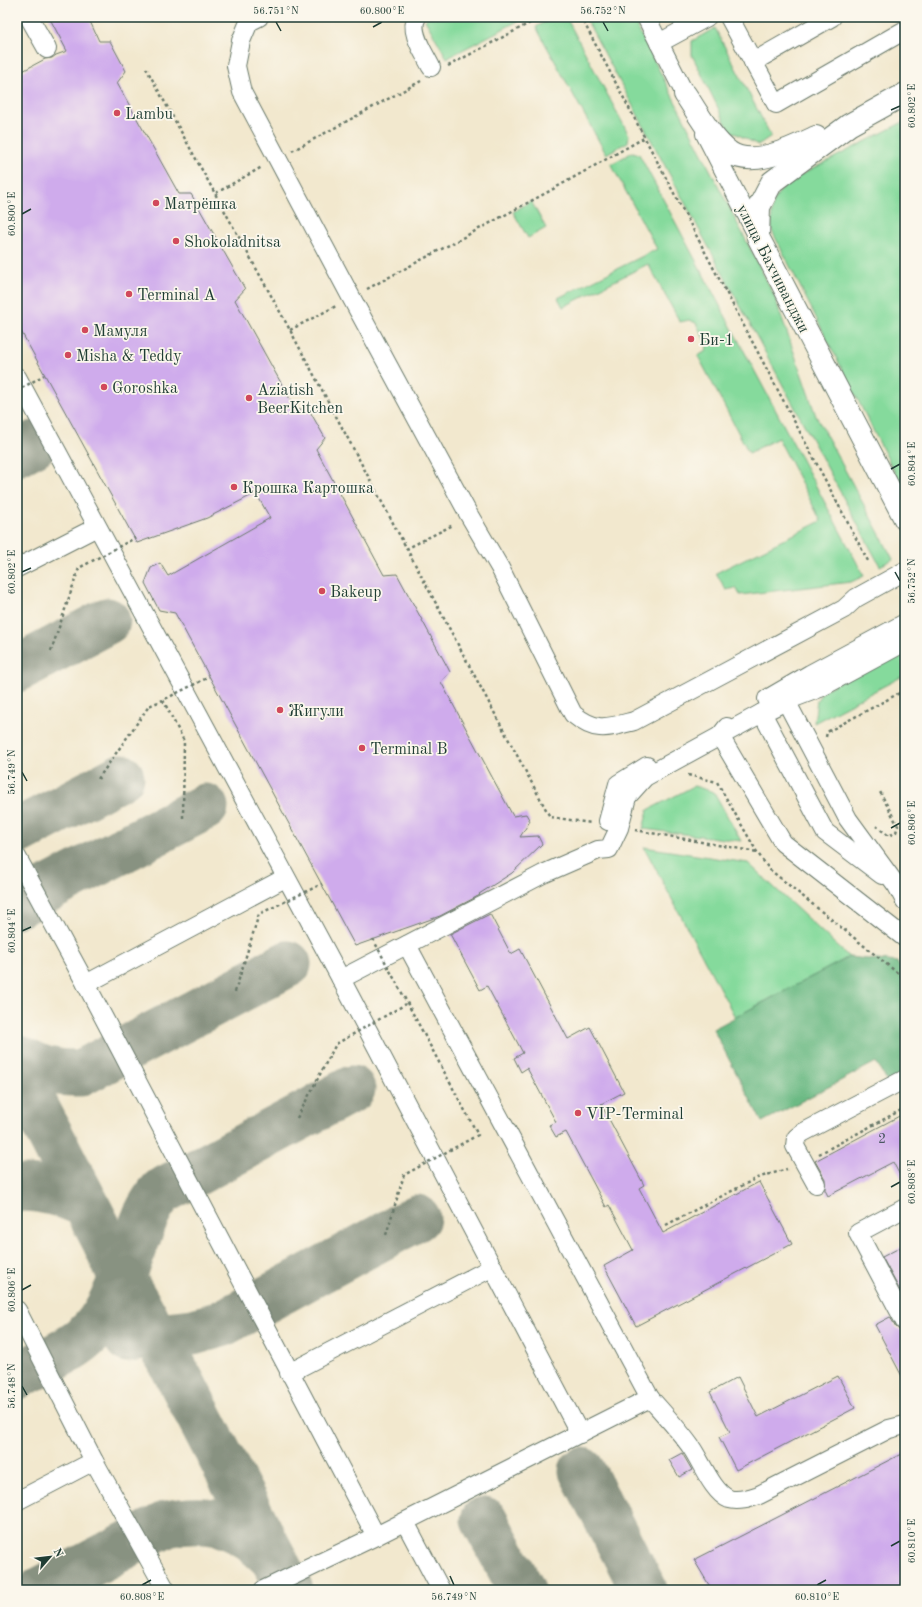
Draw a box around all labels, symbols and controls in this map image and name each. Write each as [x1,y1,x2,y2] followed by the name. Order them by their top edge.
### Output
[253,6,299,16] text: 56.751°N
[360,6,404,16] text: 60.800°E
[580,6,626,16] text: 56.752°N
[907,84,917,128] text: 60.802°E
[125,107,174,123] place label: Lambu
[112,108,122,118] marker: Lambu
[7,192,17,236] text: 60.800°E
[164,197,237,213] place label: Матрёшка
[151,198,161,208] marker: Матрёшка
[733,202,812,336] street label: улица Бахчиванджи
[184,235,281,251] place label: Shokoladnitsa
[171,236,181,246] marker: Shokoladnitsa
[137,288,216,304] place label: Terminal A
[124,289,134,299] marker: Terminal A
[93,324,148,340] place label: Мамуля
[80,325,90,335] marker: Мамуля
[699,333,734,349] place label: Би-1
[686,334,696,344] marker: Би-1
[76,349,182,365] place label: Misha & Teddy
[63,350,73,360] marker: Misha & Teddy
[112,381,178,397] place label: Goroshka
[99,382,109,392] marker: Goroshka
[257,383,343,417] place label: Aziatish BeerKitchen
[244,393,254,403] marker: Aziatish BeerKitchen
[907,442,917,486] text: 60.804°E
[242,481,374,497] place label: Крошка Картошка
[229,482,239,492] marker: Крошка Картошка
[7,550,17,594] text: 60.802°E
[907,558,917,604] text: 56.752°N
[330,585,381,601] place label: Bakeup
[317,586,327,596] marker: Bakeup
[288,704,344,720] place label: Жигули
[275,705,285,715] marker: Жигули
[370,742,448,758] place label: Terminal B
[357,743,367,753] marker: Terminal B
[7,749,17,795] text: 56.749°N
[907,801,917,845] text: 60.806°E
[7,909,17,953] text: 60.804°E
[586,1107,684,1123] place label: VIP-Terminal
[573,1108,583,1118] marker: VIP-Terminal
[878,1132,886,1146] house number: 2
[907,1160,917,1204] text: 60.808°E
[7,1268,17,1312] text: 60.806°E
[7,1363,17,1409] text: 56.748°N
[907,1519,917,1563] text: 60.810°E
[30,1537,70,1577] north arrow
[51,1547,65,1560] text: N
[120,1592,164,1602] text: 60.808°E
[431,1592,477,1602] text: 56.749°N
[795,1592,839,1602] text: 60.810°E

